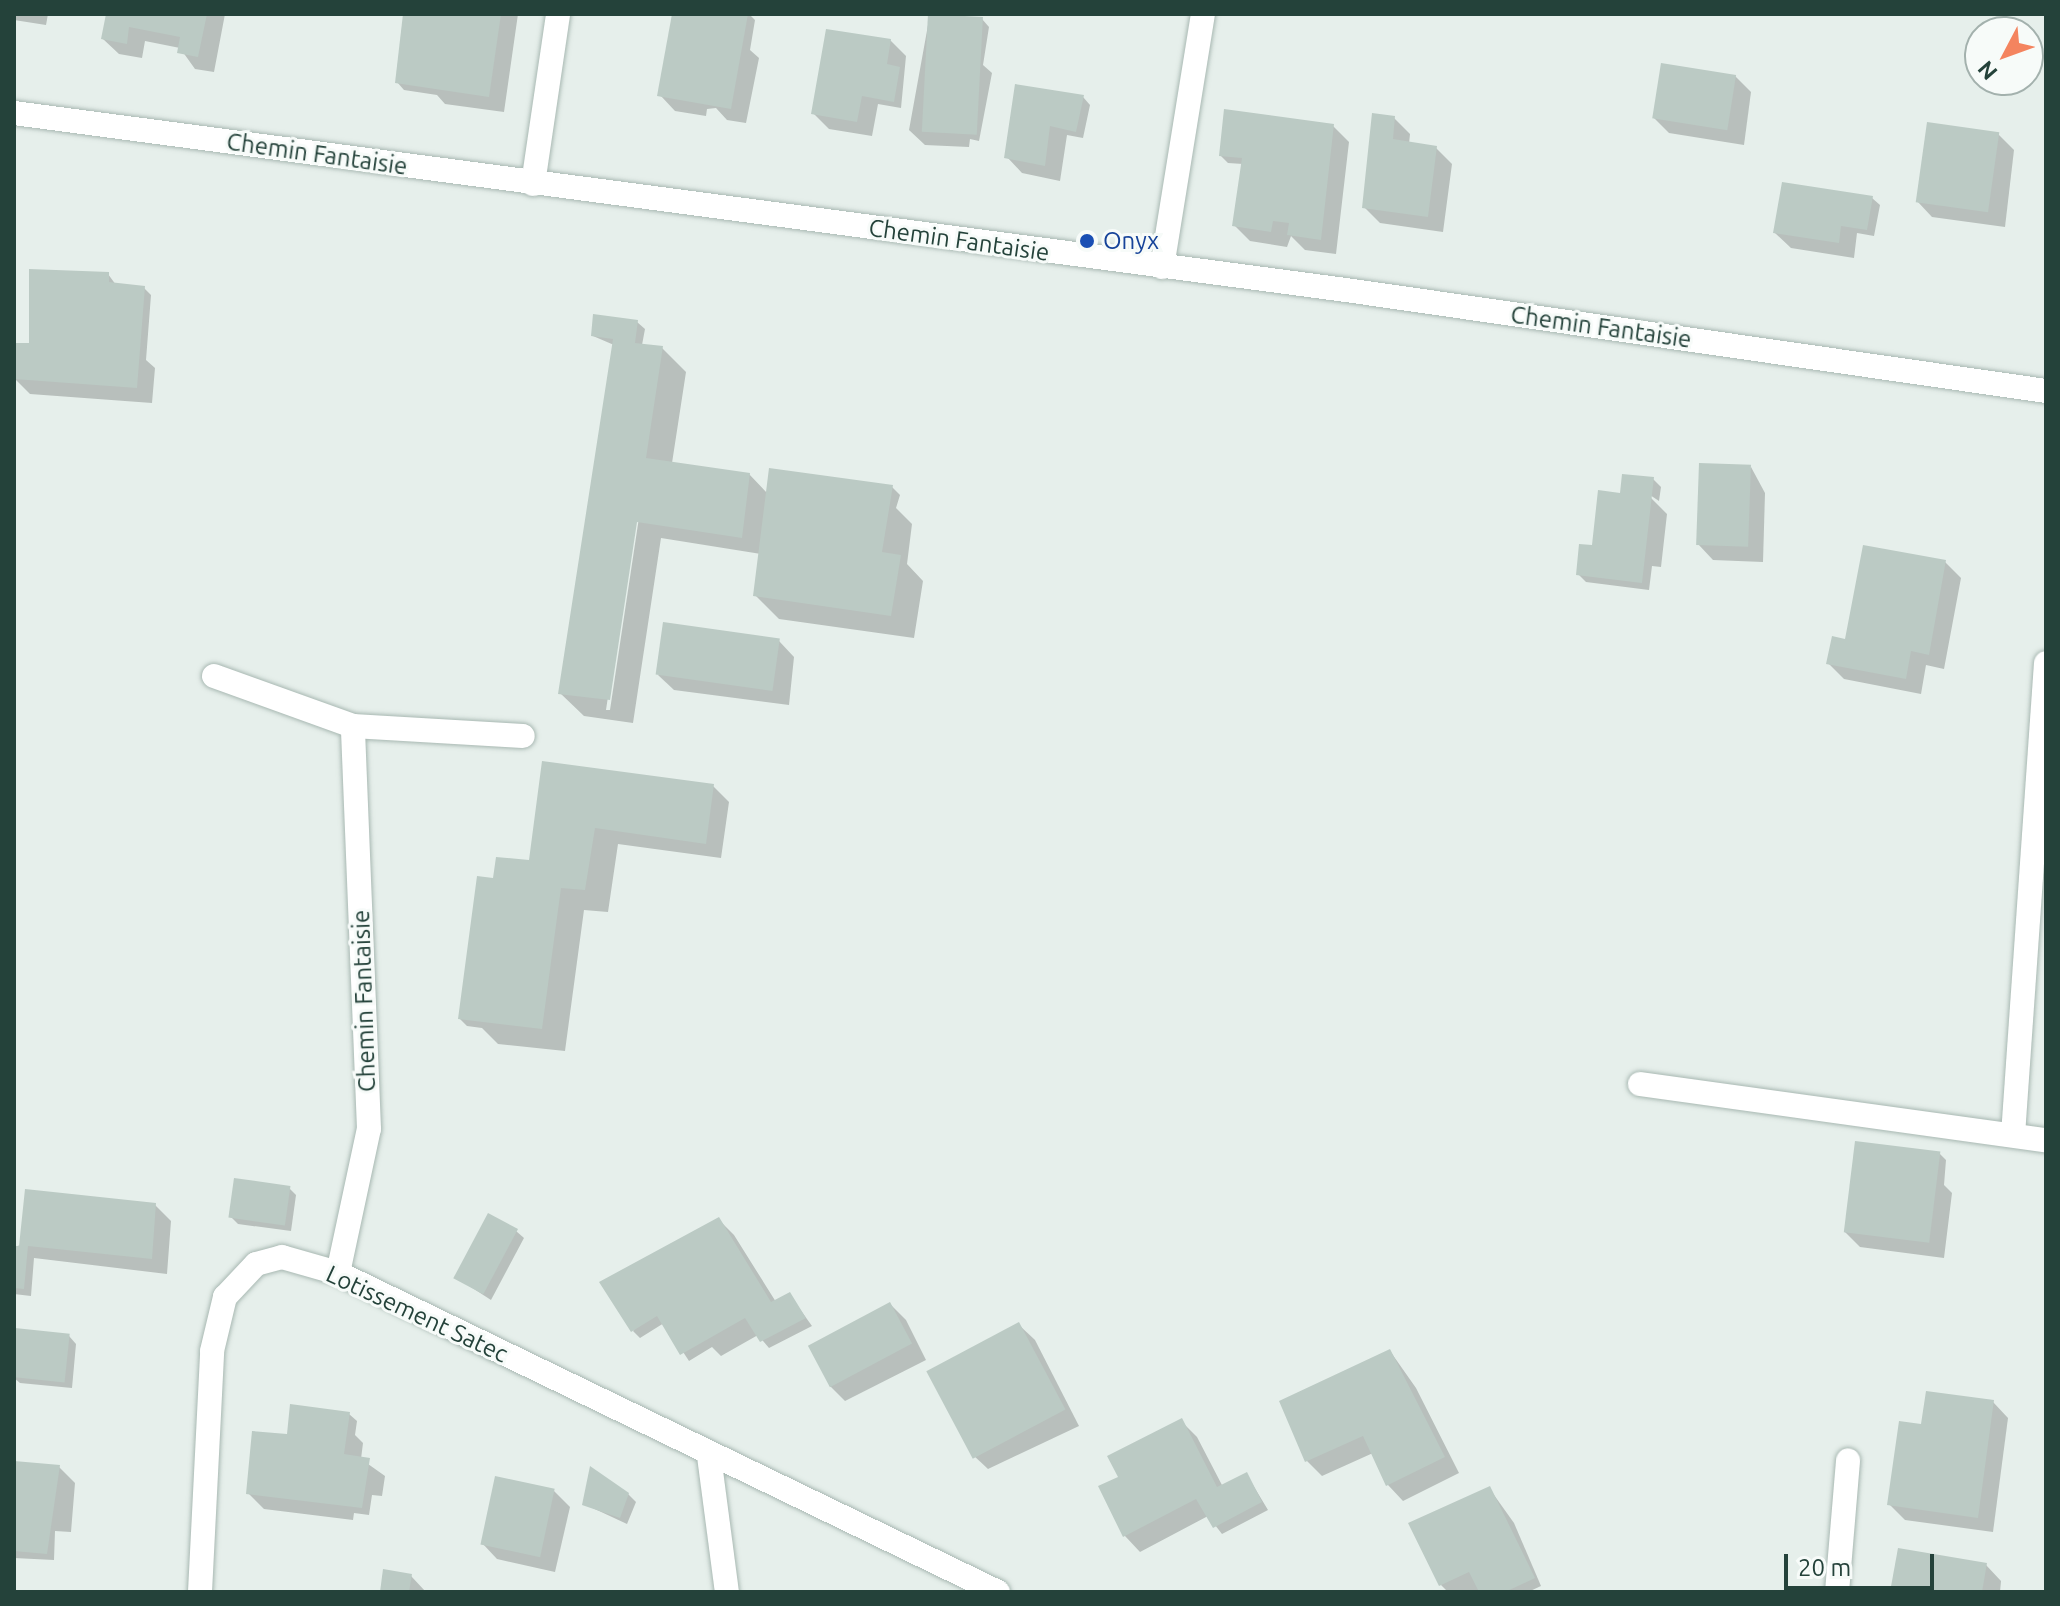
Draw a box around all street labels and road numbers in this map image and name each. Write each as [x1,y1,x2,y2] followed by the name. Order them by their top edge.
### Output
[225,127,409,181] street label: Chemin Fantaisie
[867,213,1051,267] street label: Chemin Fantaisie
[1509,300,1693,354] street label: Chemin Fantaisie
[346,909,382,1093] street label: Chemin Fantaisie
[322,1259,512,1369] street label: Lotissement Satec

